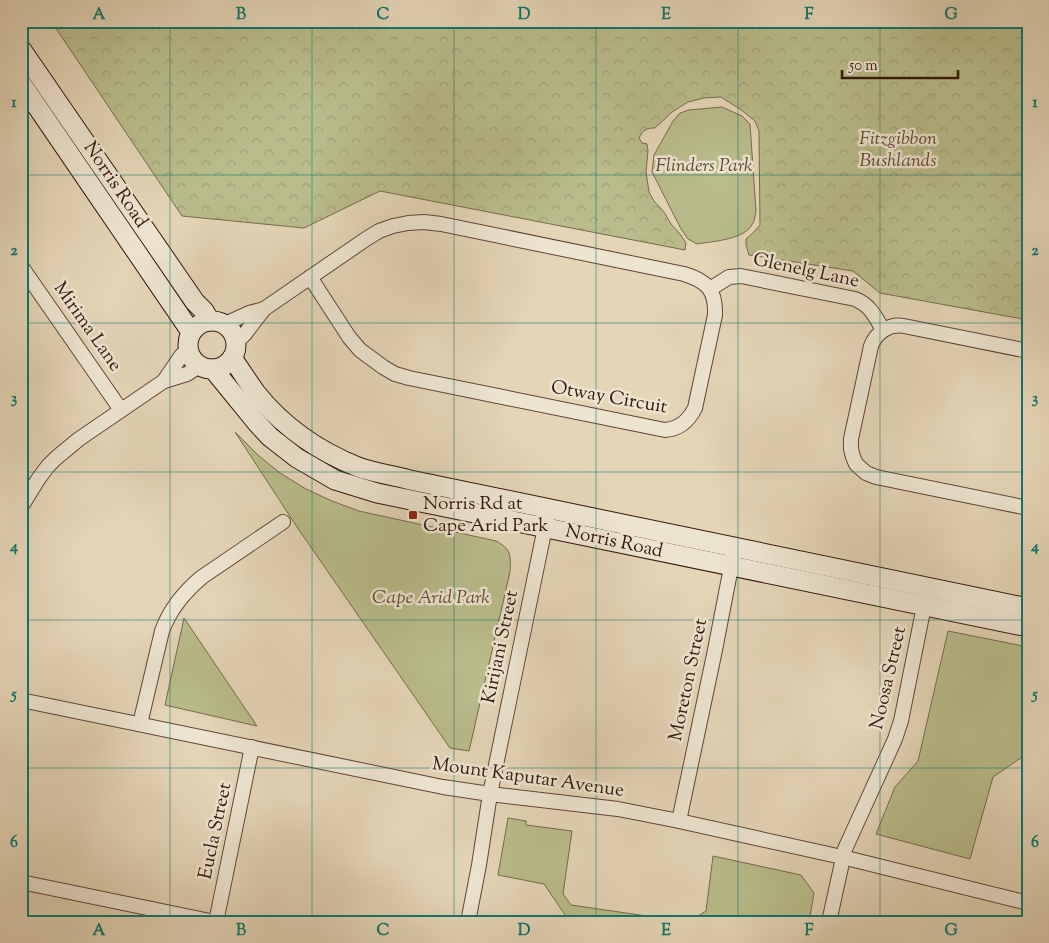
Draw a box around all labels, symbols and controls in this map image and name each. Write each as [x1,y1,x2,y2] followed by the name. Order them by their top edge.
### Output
[93,4,106,27] text: A
[236,4,246,27] text: B
[377,4,390,27] text: C
[518,4,531,27] text: D
[661,4,671,27] text: E
[805,4,814,27] text: F
[944,4,958,27] text: G
[842,48,958,80] scale bar
[848,56,878,77] text: 50 m
[11,92,17,115] text: 1
[1032,92,1038,115] text: 1
[859,126,937,175] park label: Fitzgibbon Bushlands
[76,136,154,234] street label: Norris Road
[655,153,753,180] park label: Flinders Park
[10,240,18,263] text: 2
[1031,240,1039,263] text: 2
[750,247,862,295] street label: Glenelg Lane
[46,277,128,377] street label: Mirima Lane
[549,374,670,422] street label: Otway Circuit
[11,388,18,411] text: 3
[1032,388,1039,411] text: 3
[423,491,549,540] place label: Norris Rd at Cape Arid Park
[407,509,419,521] marker: Norris Rd at Cape Arid Park
[563,518,666,566] street label: Norris Road
[9,536,18,559] text: 4
[1030,536,1039,559] text: 4
[372,585,490,612] park label: Cape Arid Park
[476,587,526,706] street label: Kirijani Street
[663,616,715,744] street label: Moreton Street
[864,623,914,732] street label: Noosa Street
[9,684,17,707] text: 5
[1030,684,1038,707] text: 5
[430,751,626,805] street label: Mount Kaputar Avenue
[193,780,240,882] street label: Eucla Street
[10,832,18,855] text: 6
[1031,832,1039,855] text: 6
[93,920,106,943] text: A
[236,920,246,943] text: B
[377,920,390,943] text: C
[518,920,531,943] text: D
[661,920,671,943] text: E
[805,920,814,943] text: F
[944,920,958,943] text: G

